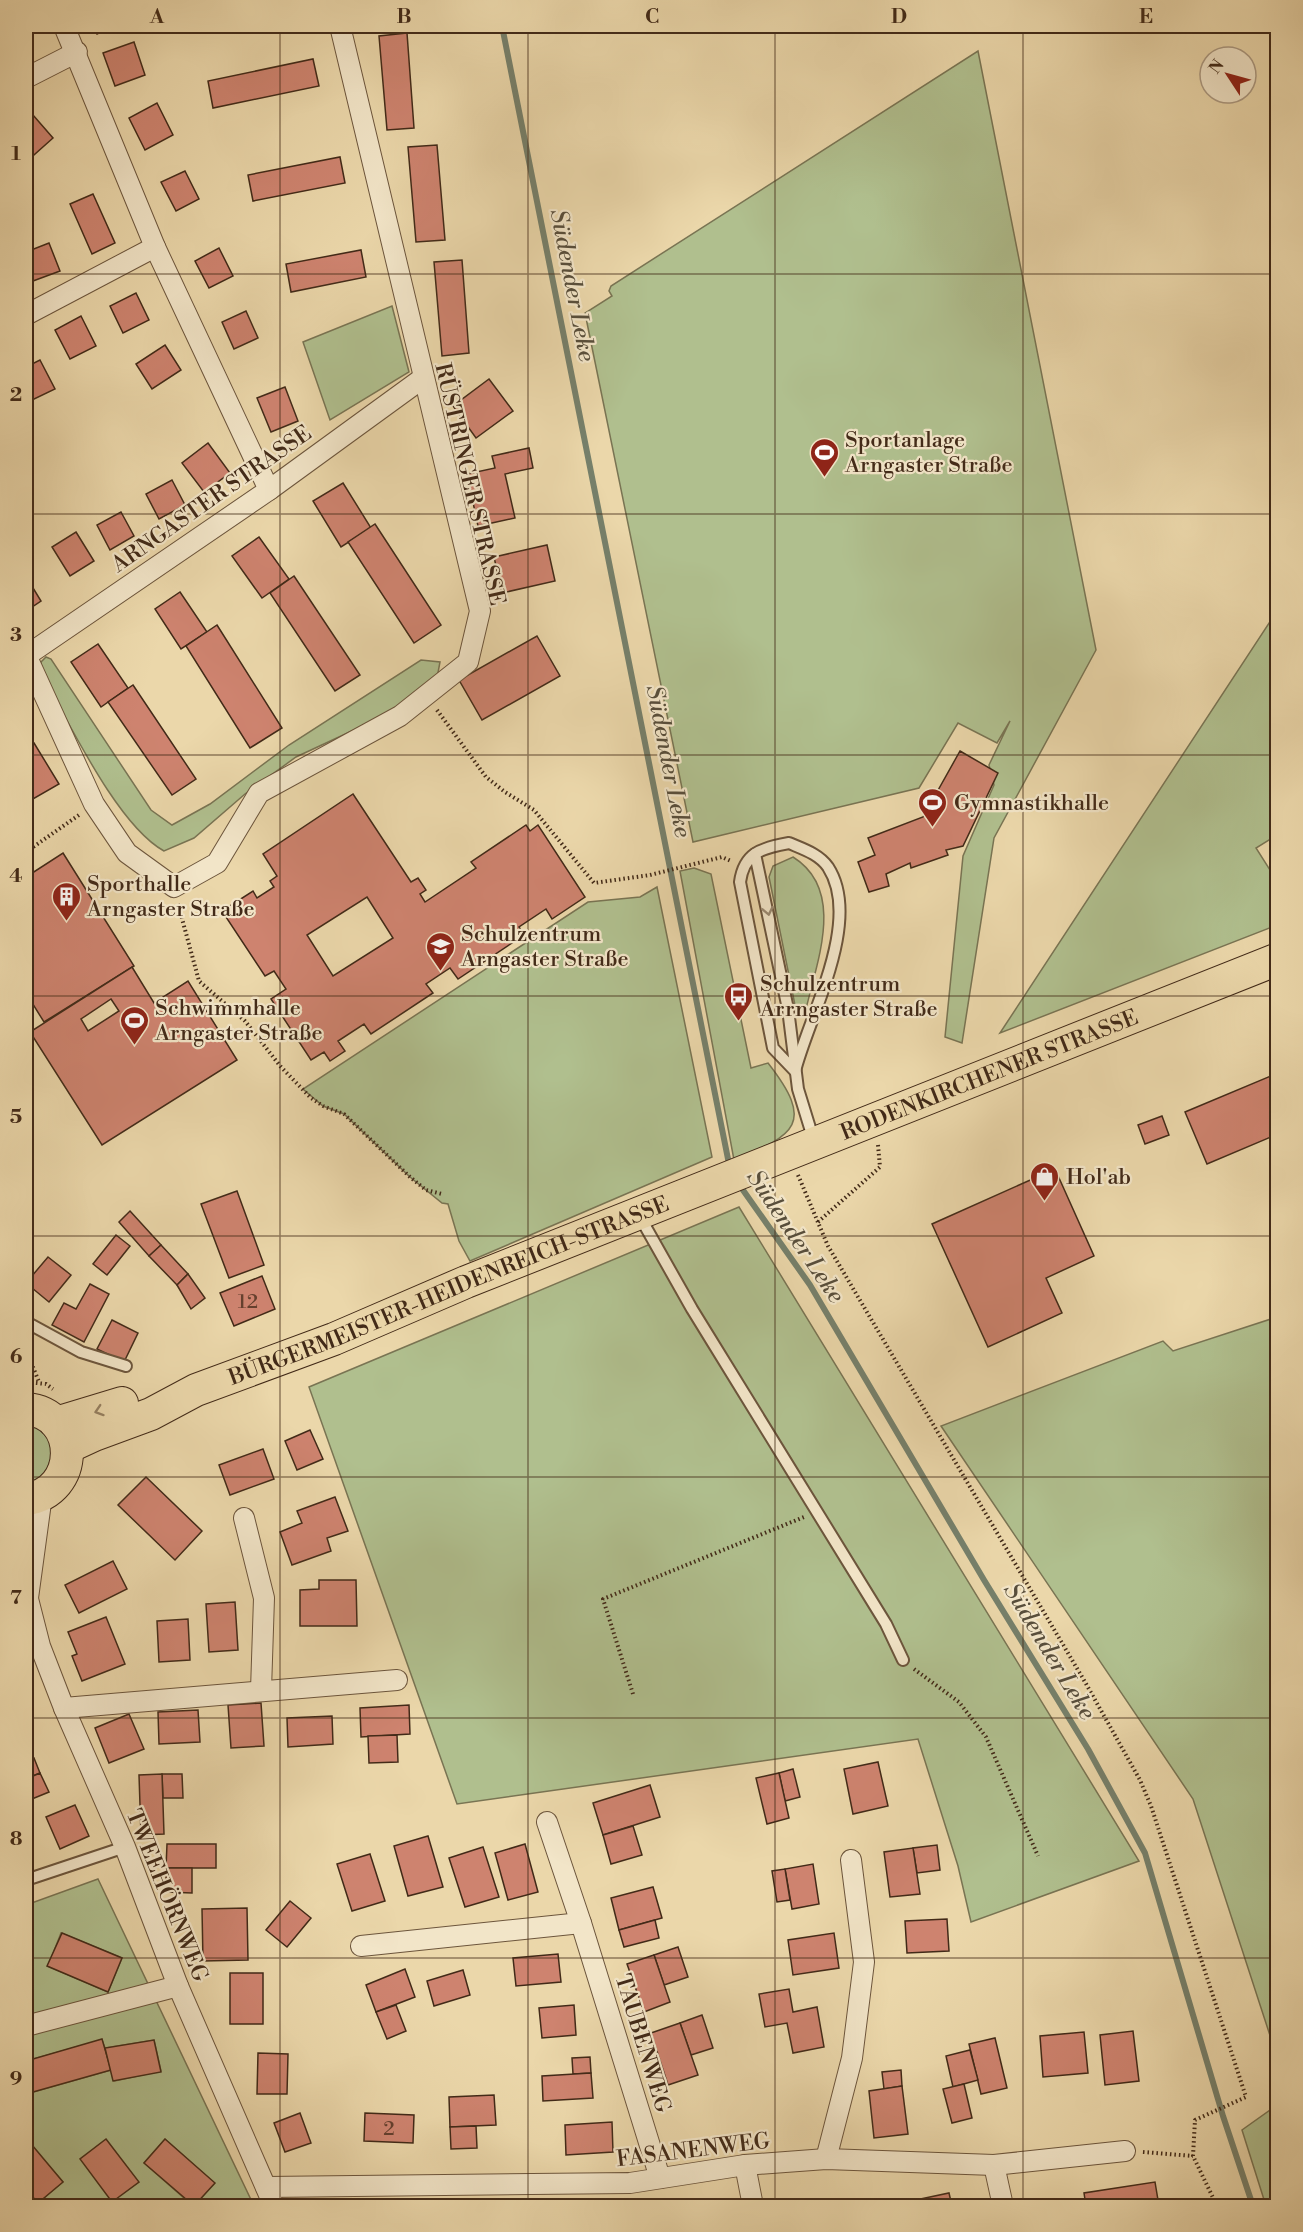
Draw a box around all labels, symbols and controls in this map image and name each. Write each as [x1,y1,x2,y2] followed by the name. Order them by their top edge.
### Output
[149,5,165,30] text: A
[396,5,412,30] text: B
[645,5,659,30] text: C
[891,5,907,30] text: D
[1139,5,1153,30] text: E
[1198,45,1258,105] north arrow
[1205,55,1229,78] text: N
[11,142,21,167] text: 1
[543,206,601,364] water label: Südender Leke
[429,360,512,608] street label: RÜSTRINGER STRASSE
[10,383,22,408] text: 2
[106,420,317,579] street label: ARNGASTER STRASSE
[844,427,1013,479] place label: Sportanlage Arngaster Straße
[808,436,840,478] sports icon: Sportanlage Arngaster Straße
[10,623,22,648] text: 3
[639,682,697,840] water label: Südender Leke
[917,786,949,828] sports icon: Gymnastikhalle
[954,790,1109,817] place label: Gymnastikhalle
[9,864,23,889] text: 4
[86,871,255,923] place label: Sporthalle Arngaster Straße
[50,880,82,922] building icon: Sporthalle Arngaster Straße
[761,905,774,915] one-way arrow
[460,921,629,973] place label: Schulzentrum Arngaster Straße
[424,930,456,972] school or university icon: Schulzentrum Arngaster Straße
[759,971,938,1023] place label: Schulzentrum Arrngaster Straße
[723,980,755,1022] bus stop icon: Schulzentrum Arrngaster Straße
[154,995,323,1047] place label: Schwimmhalle Arngaster Straße
[118,1004,150,1046] sports icon: Schwimmhalle Arngaster Straße
[837,1004,1142,1147] street label: RODENKIRCHENER STRASSE
[10,1105,22,1130] text: 5
[1029,1160,1061,1202] shop icon: Hol'ab
[740,1164,851,1309] water label: Südender Leke
[1066,1164,1131,1191] place label: Hol'ab
[224,1191,673,1392] street label: BÜRGERMEISTER-HEIDENREICH-STRASSE
[238,1290,258,1315] house number: 12
[10,1345,23,1370] text: 6
[94,1403,105,1416] one-way arrow
[996,1578,1102,1725] water label: Südender Leke
[10,1586,22,1611] text: 7
[120,1805,214,1986] street label: TWEEHÖRNWEG
[10,1827,23,1852] text: 8
[609,1971,676,2116] street label: TAUBENWEG
[10,2067,22,2092] text: 9
[383,2117,395,2142] house number: 2
[615,2128,771,2173] street label: FASANENWEG

